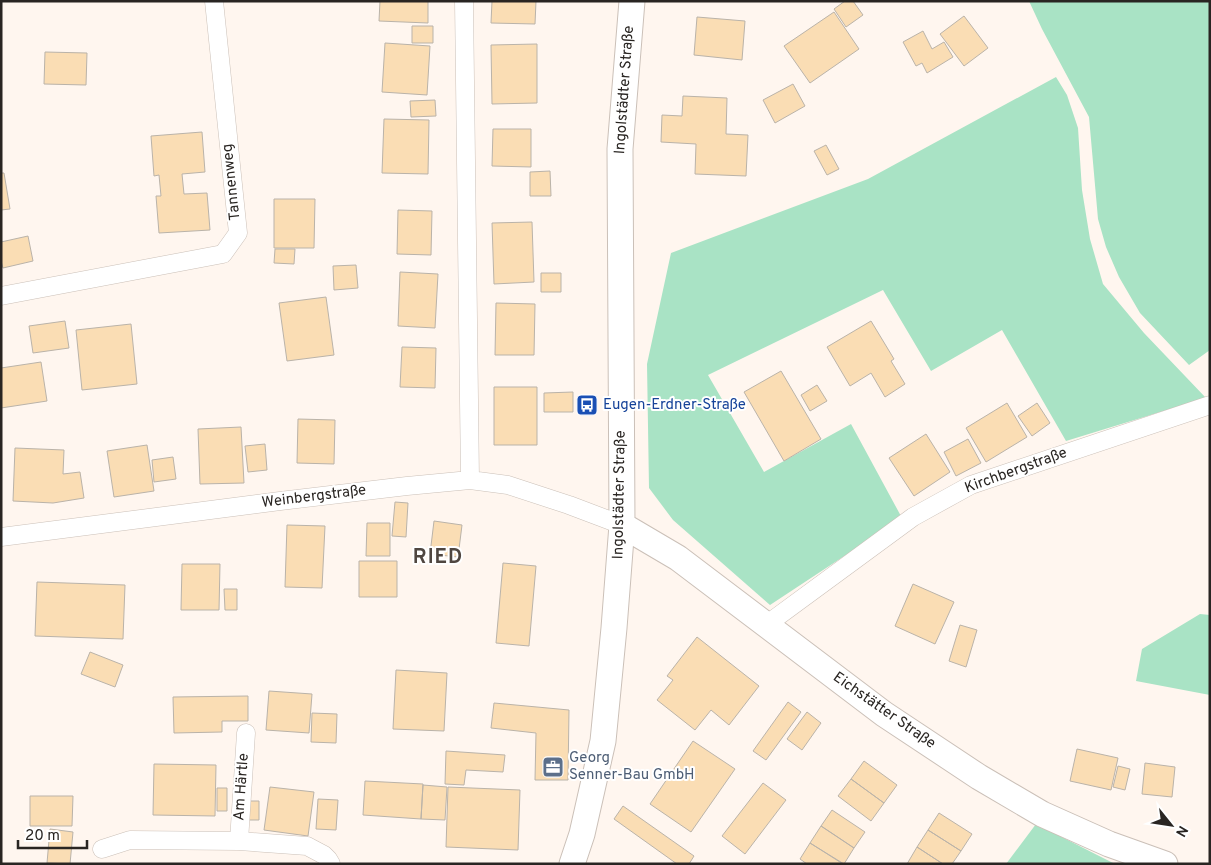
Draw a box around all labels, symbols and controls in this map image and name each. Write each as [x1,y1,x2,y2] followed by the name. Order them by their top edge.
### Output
[611,25,639,155] street label: Ingolstädter Straße
[219,143,245,221] street label: Tannenweg
[575,393,599,417] bus stop icon: Eugen-Erdner-Straße
[603,396,746,415] place label: Eugen-Erdner-Straße
[609,430,631,560] street label: Ingolstädter Straße
[962,444,1070,498] street label: Kirchbergstraße
[261,481,367,513] street label: Weinbergstraße
[413,545,463,571] district label: RIED
[829,668,939,754] street label: Eichstätter Straße
[569,749,695,785] place label: Georg Senner-Bau GmbH
[230,753,254,821] street label: Am Härtle
[541,755,565,779] office icon: Georg Senner-Bau GmbH
[1146,800,1196,850] north arrow
[18,818,86,850] scale bar
[1171,822,1191,839] text: N
[25,827,60,846] text: 20 m

